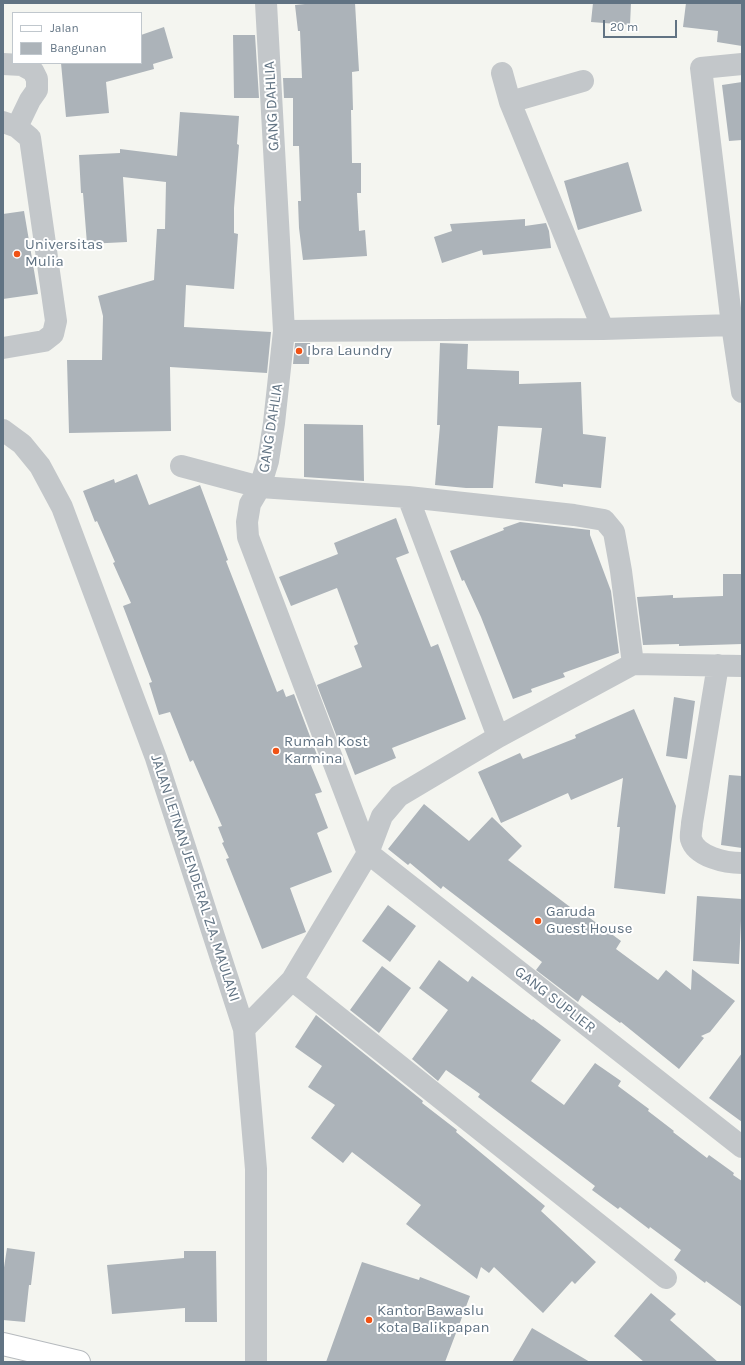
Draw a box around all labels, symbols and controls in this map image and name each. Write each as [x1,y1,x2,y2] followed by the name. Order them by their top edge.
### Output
[12,12,142,64] legend
[605,12,679,38] scale bar
[610,20,638,34] text: 20 m
[50,21,79,35] text: Jalan
[50,41,106,55] text: Bangunan
[261,61,283,151] street label: GANG DAHLIA
[25,236,103,271] place label: Universitas Mulia
[12,249,22,259] marker: Universitas Mulia
[307,342,392,360] place label: Ibra Laundry
[294,346,304,356] marker: Ibra Laundry
[255,382,287,474] street label: GANG DAHLIA
[284,733,368,768] place label: Rumah Kost Karmina
[271,746,281,756] marker: Rumah Kost Karmina
[146,752,244,1004] street label: JALAN LETNAN JENDERAL Z.A. MAULANI
[546,903,632,938] place label: Garuda Guest House
[533,916,543,926] marker: Garuda Guest House
[511,963,599,1037] street label: GANG SUPLIER
[377,1302,490,1337] place label: Kantor Bawaslu Kota Balikpapan
[364,1315,374,1325] marker: Kantor Bawaslu Kota Balikpapan

